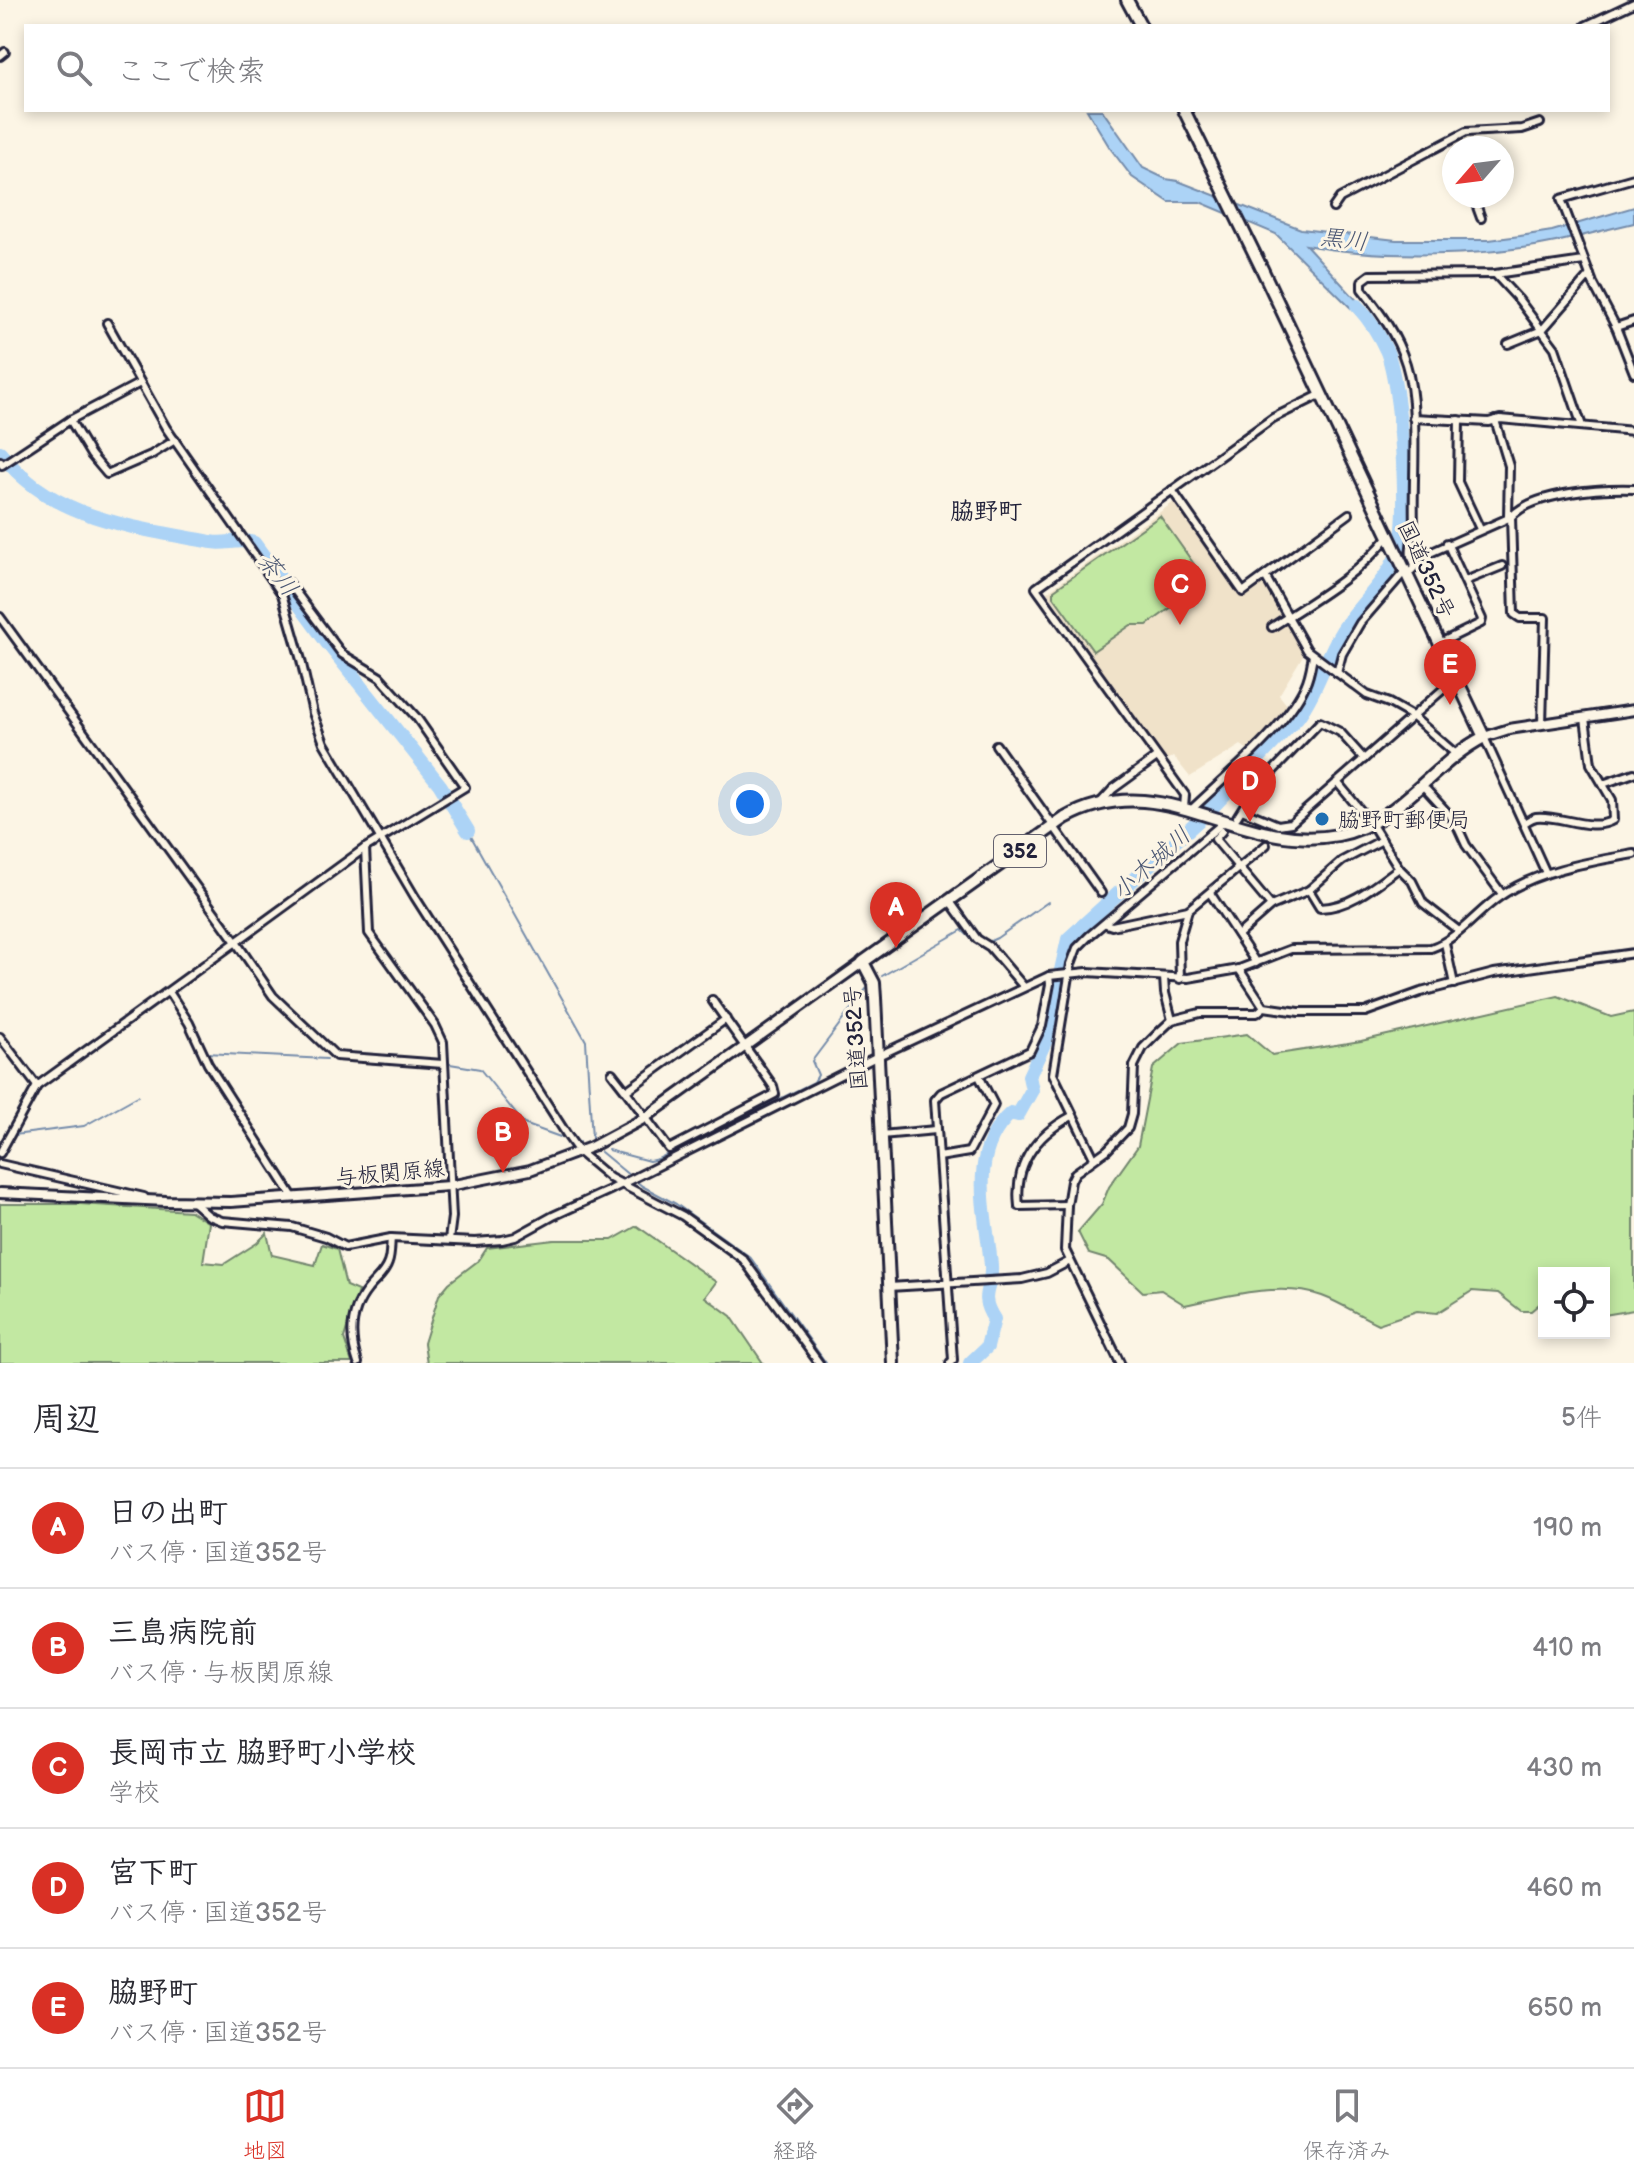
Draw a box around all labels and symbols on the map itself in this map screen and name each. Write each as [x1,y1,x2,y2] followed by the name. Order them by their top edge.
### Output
[1442,136,1514,208] north arrow
[1318,222,1370,257] water label: 黒川
[950,497,1022,526] district label: 脇野町
[1391,516,1460,623] street label: 国道352号
[251,546,304,602] water label: 茶川
[1154,559,1206,625] pin: C
[1424,639,1476,705] pin: E
[1224,756,1276,822] pin: D
[730,784,770,824] your location
[1338,807,1470,834] place label: 脇野町郵便局
[1313,810,1331,828] marker: 脇野町郵便局
[1106,820,1197,906] water label: 小木城川
[994,835,1046,867] road number: 352
[870,882,922,948] pin: A
[839,985,874,1091] street label: 国道352号
[477,1107,529,1173] pin: B
[334,1155,446,1192] street label: 与板関原線

